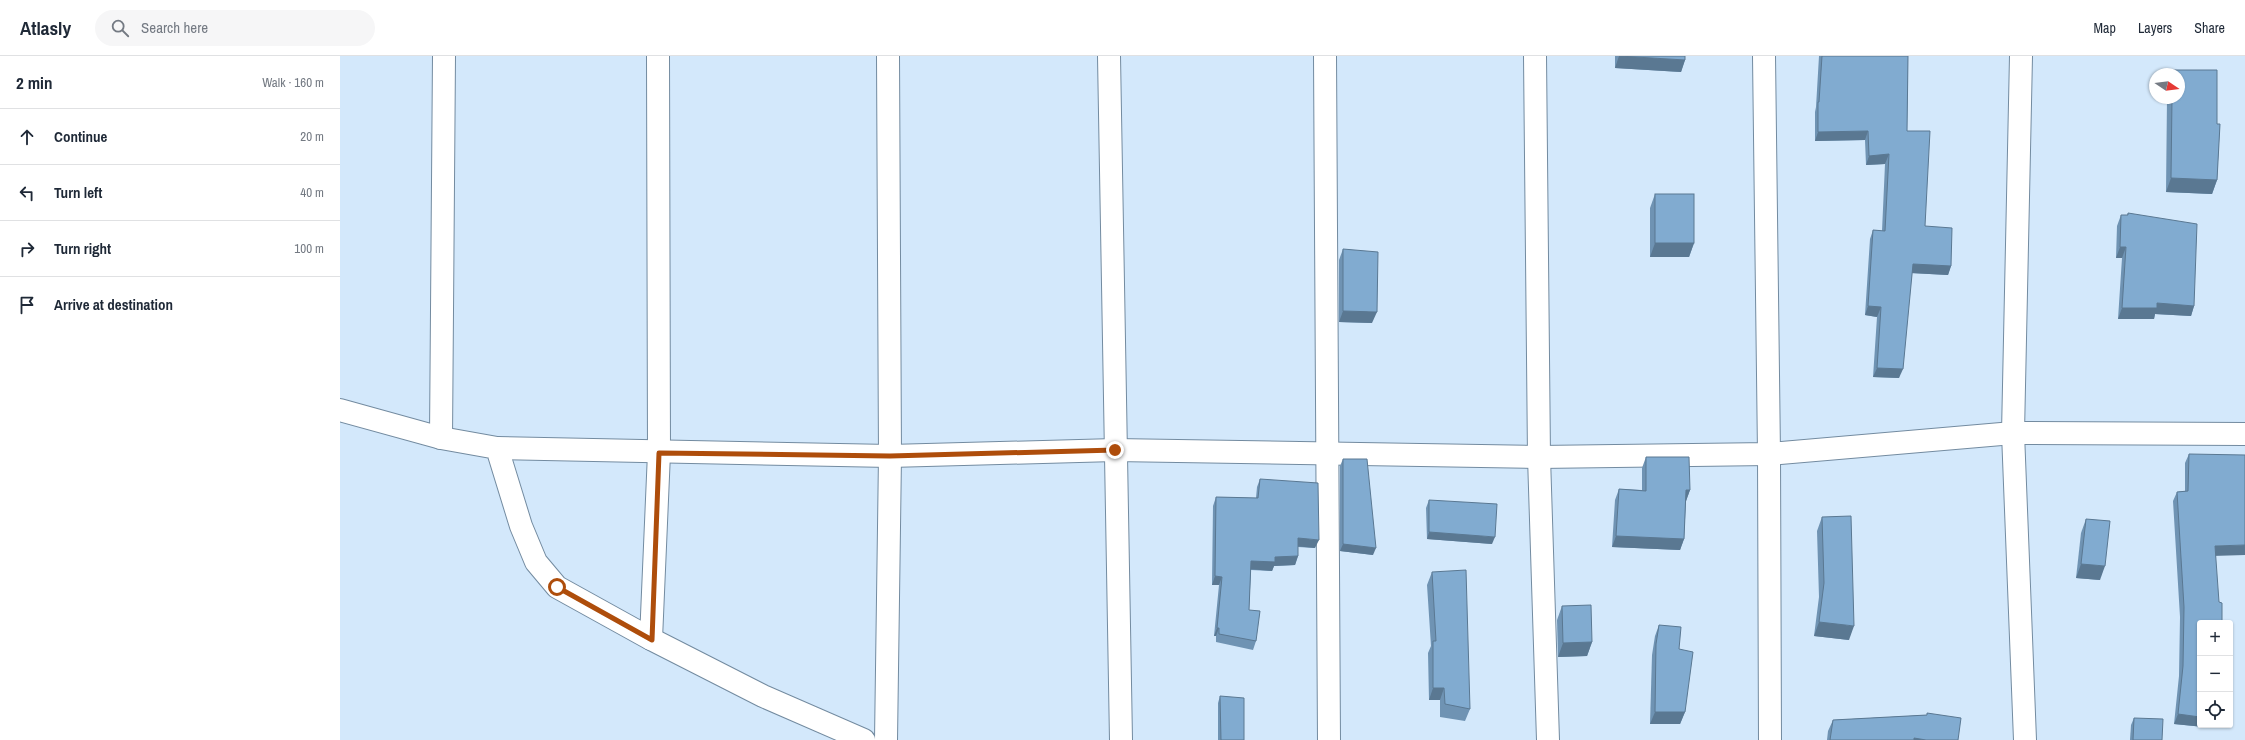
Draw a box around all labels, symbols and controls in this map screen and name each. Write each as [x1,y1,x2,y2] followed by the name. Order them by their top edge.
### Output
[95,10,375,46] search box
[20,15,71,41] text: Atlasly
[109,17,131,39] icon: search
[141,17,208,38] text: Search here
[2094,19,2116,37] text: Map
[2138,19,2172,37] text: Layers
[2194,19,2225,37] text: Share
[2149,68,2185,104] north arrow
[16,71,52,94] text: 2 min
[262,74,324,91] text: Walk · 160 m
[16,126,38,148] icon: ahead
[54,126,107,147] text: Continue
[300,128,324,145] text: 20 m
[16,182,38,204] icon: left
[54,182,102,203] text: Turn left
[300,184,324,201] text: 40 m
[16,238,38,260] icon: right
[54,238,111,259] text: Turn right
[294,240,324,257] text: 100 m
[16,294,38,316] icon: arrive
[54,294,173,315] text: Arrive at destination
[1106,441,1124,459] route end
[548,578,566,596] route start
[2197,620,2233,728] map controls
[2197,620,2233,656] button: +
[2197,656,2233,692] button: −
[2197,692,2233,728] button: locate

